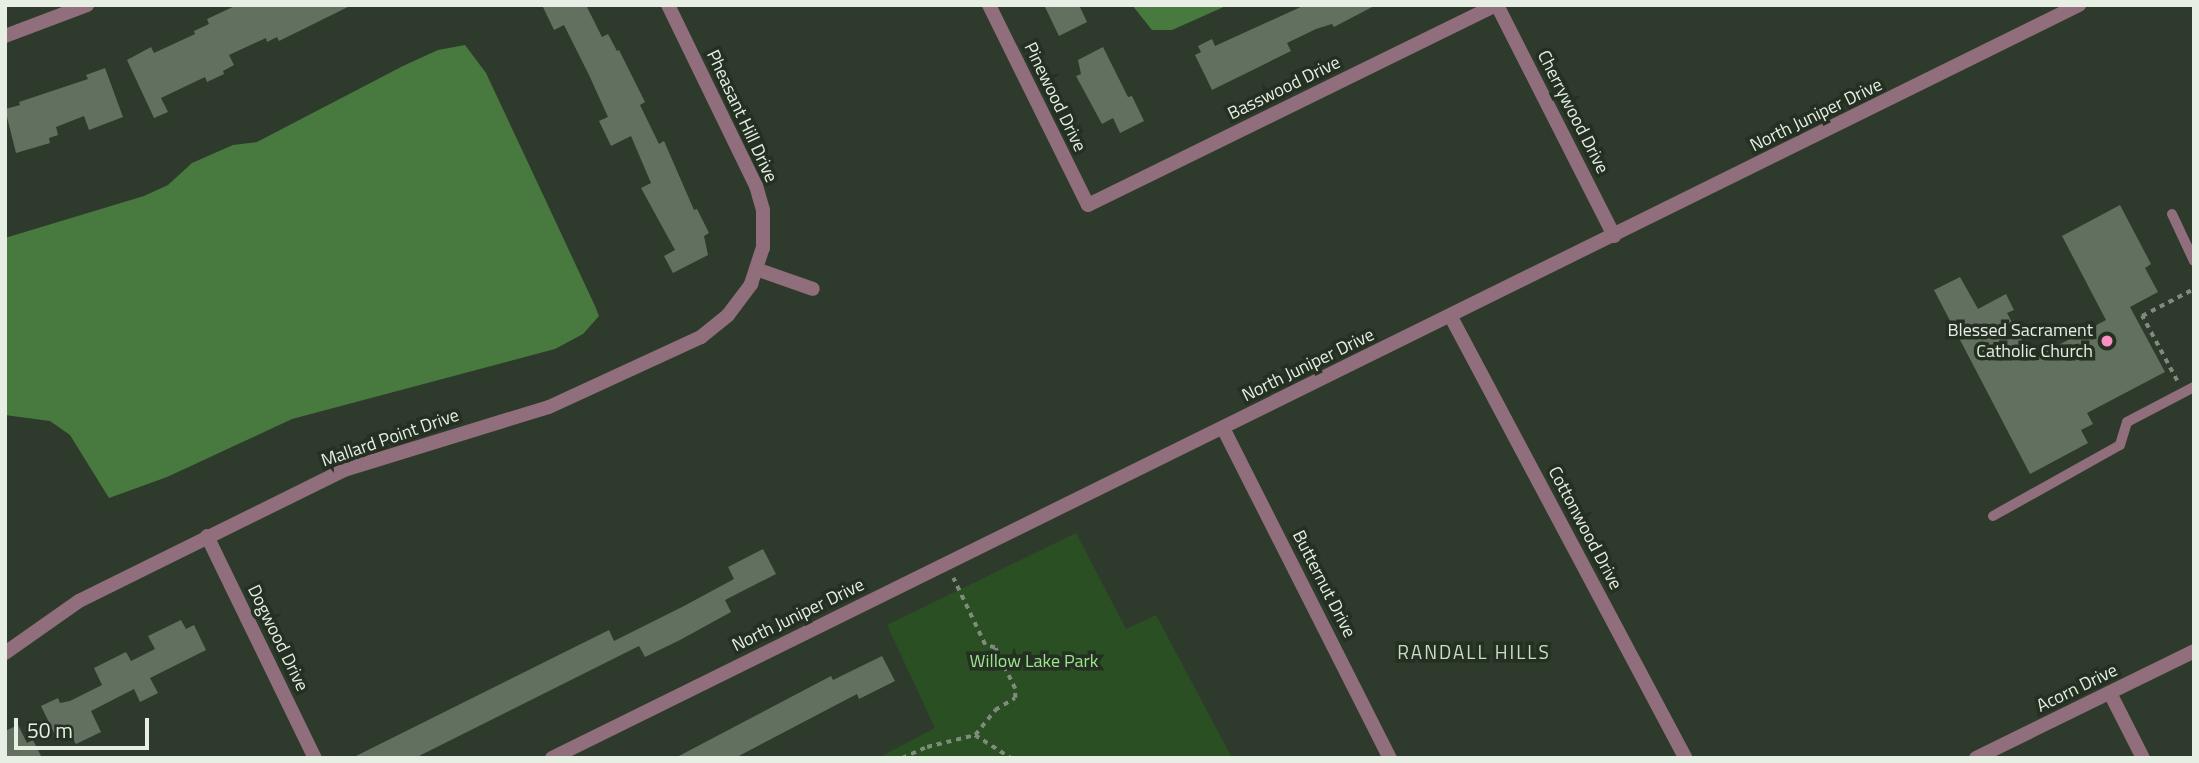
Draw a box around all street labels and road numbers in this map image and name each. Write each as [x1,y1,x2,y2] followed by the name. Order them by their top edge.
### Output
[1019,39,1091,155] street label: Pinewood Drive
[702,46,782,186] street label: Pheasant Hill Drive
[1533,47,1613,177] street label: Cherrywood Drive
[1224,51,1344,125] street label: Basswood Drive
[1746,74,1886,156] street label: North Juniper Drive
[1238,324,1378,406] street label: North Juniper Drive
[318,404,462,472] street label: Mallard Point Drive
[1543,463,1627,593] street label: Cottonwood Drive
[1288,527,1360,641] street label: Butternut Drive
[728,574,868,656] street label: North Juniper Drive
[243,581,313,695] street label: Dogwood Drive
[2033,659,2121,717] street label: Acorn Drive

